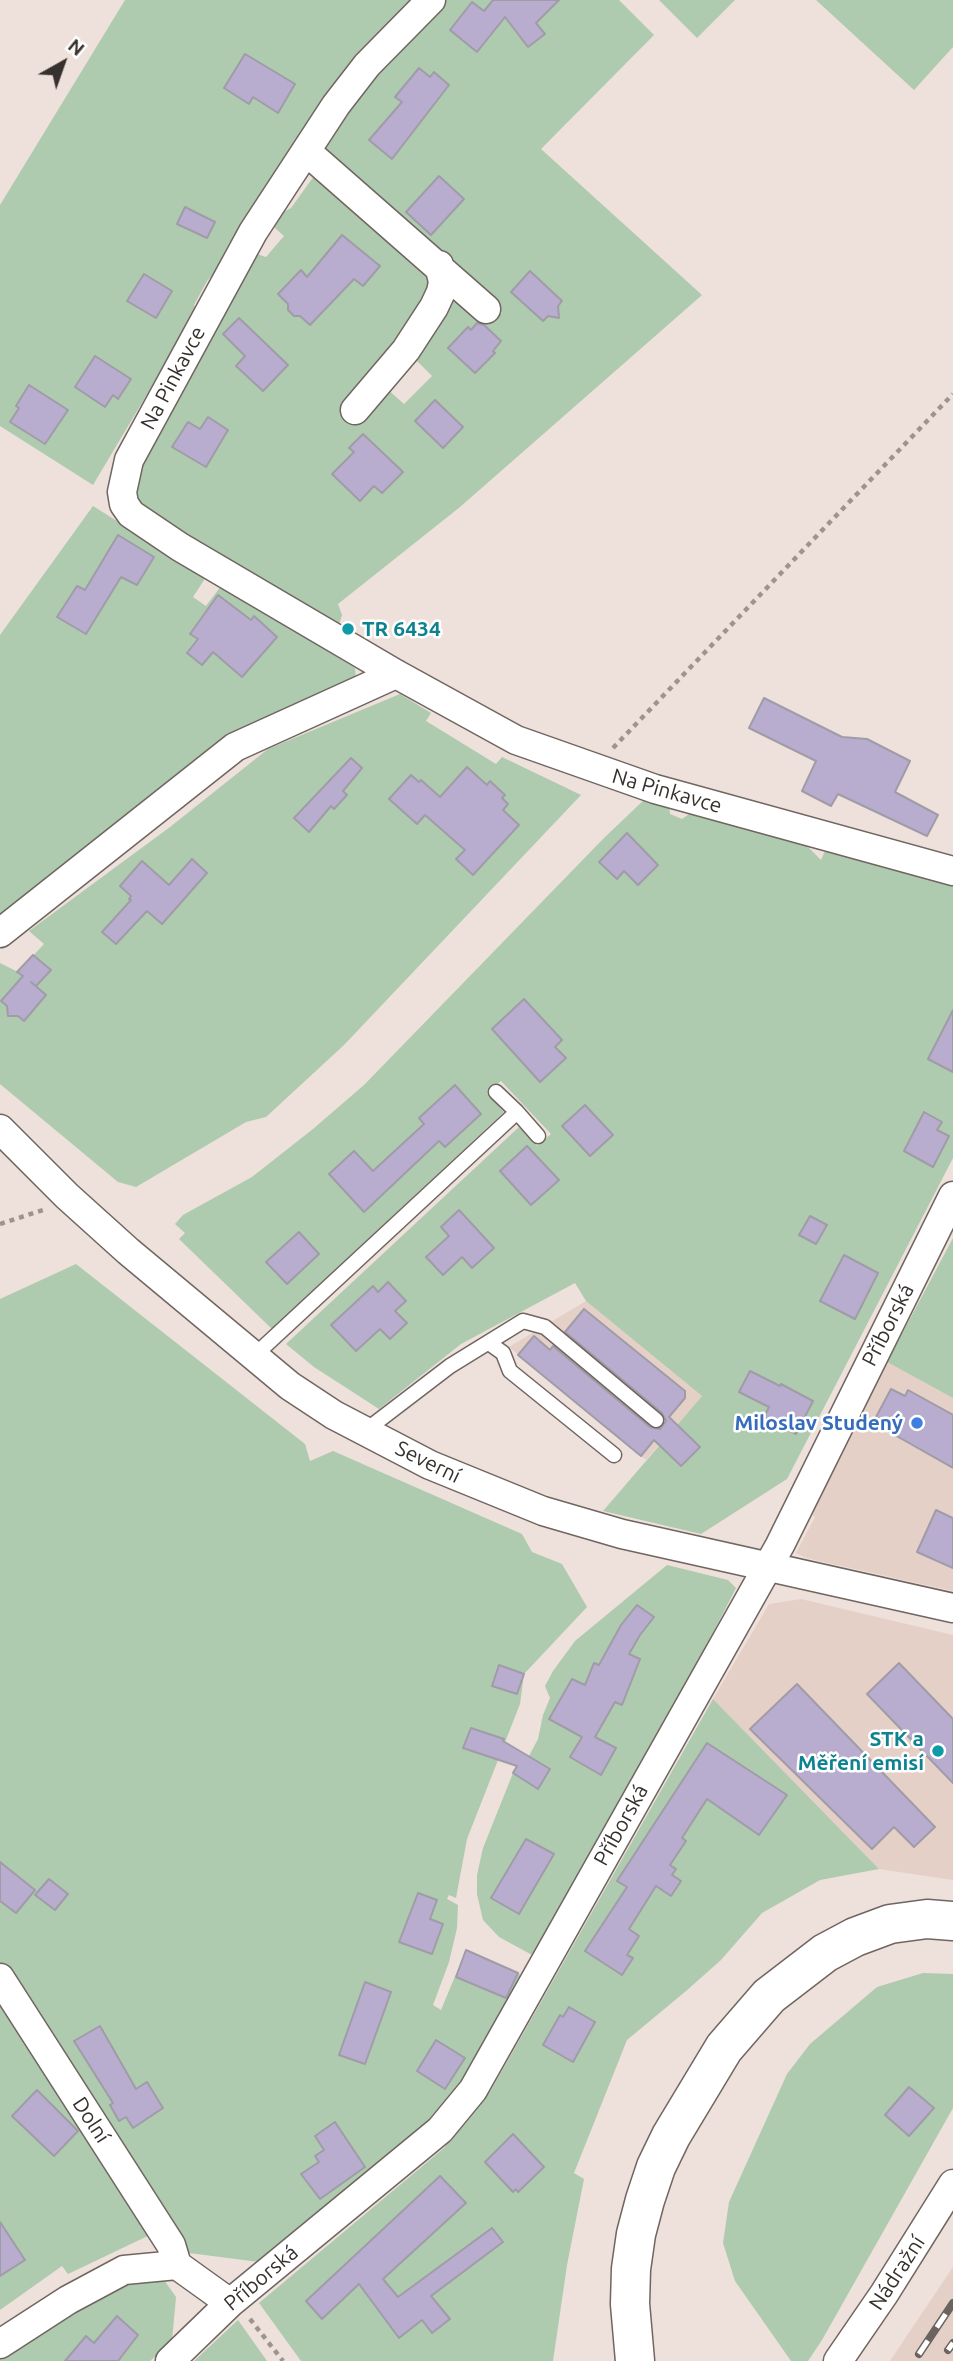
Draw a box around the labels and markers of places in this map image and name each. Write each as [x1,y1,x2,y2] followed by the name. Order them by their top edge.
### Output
[362,616,441,642] place label: TR 6434
[340,621,356,637] marker: TR 6434
[734,1410,903,1436] place label: Miloslav Studený
[909,1415,925,1431] marker: Miloslav Studený
[798,1726,924,1776] place label: STK a Měření emisí
[930,1743,946,1759] marker: STK a Měření emisí

